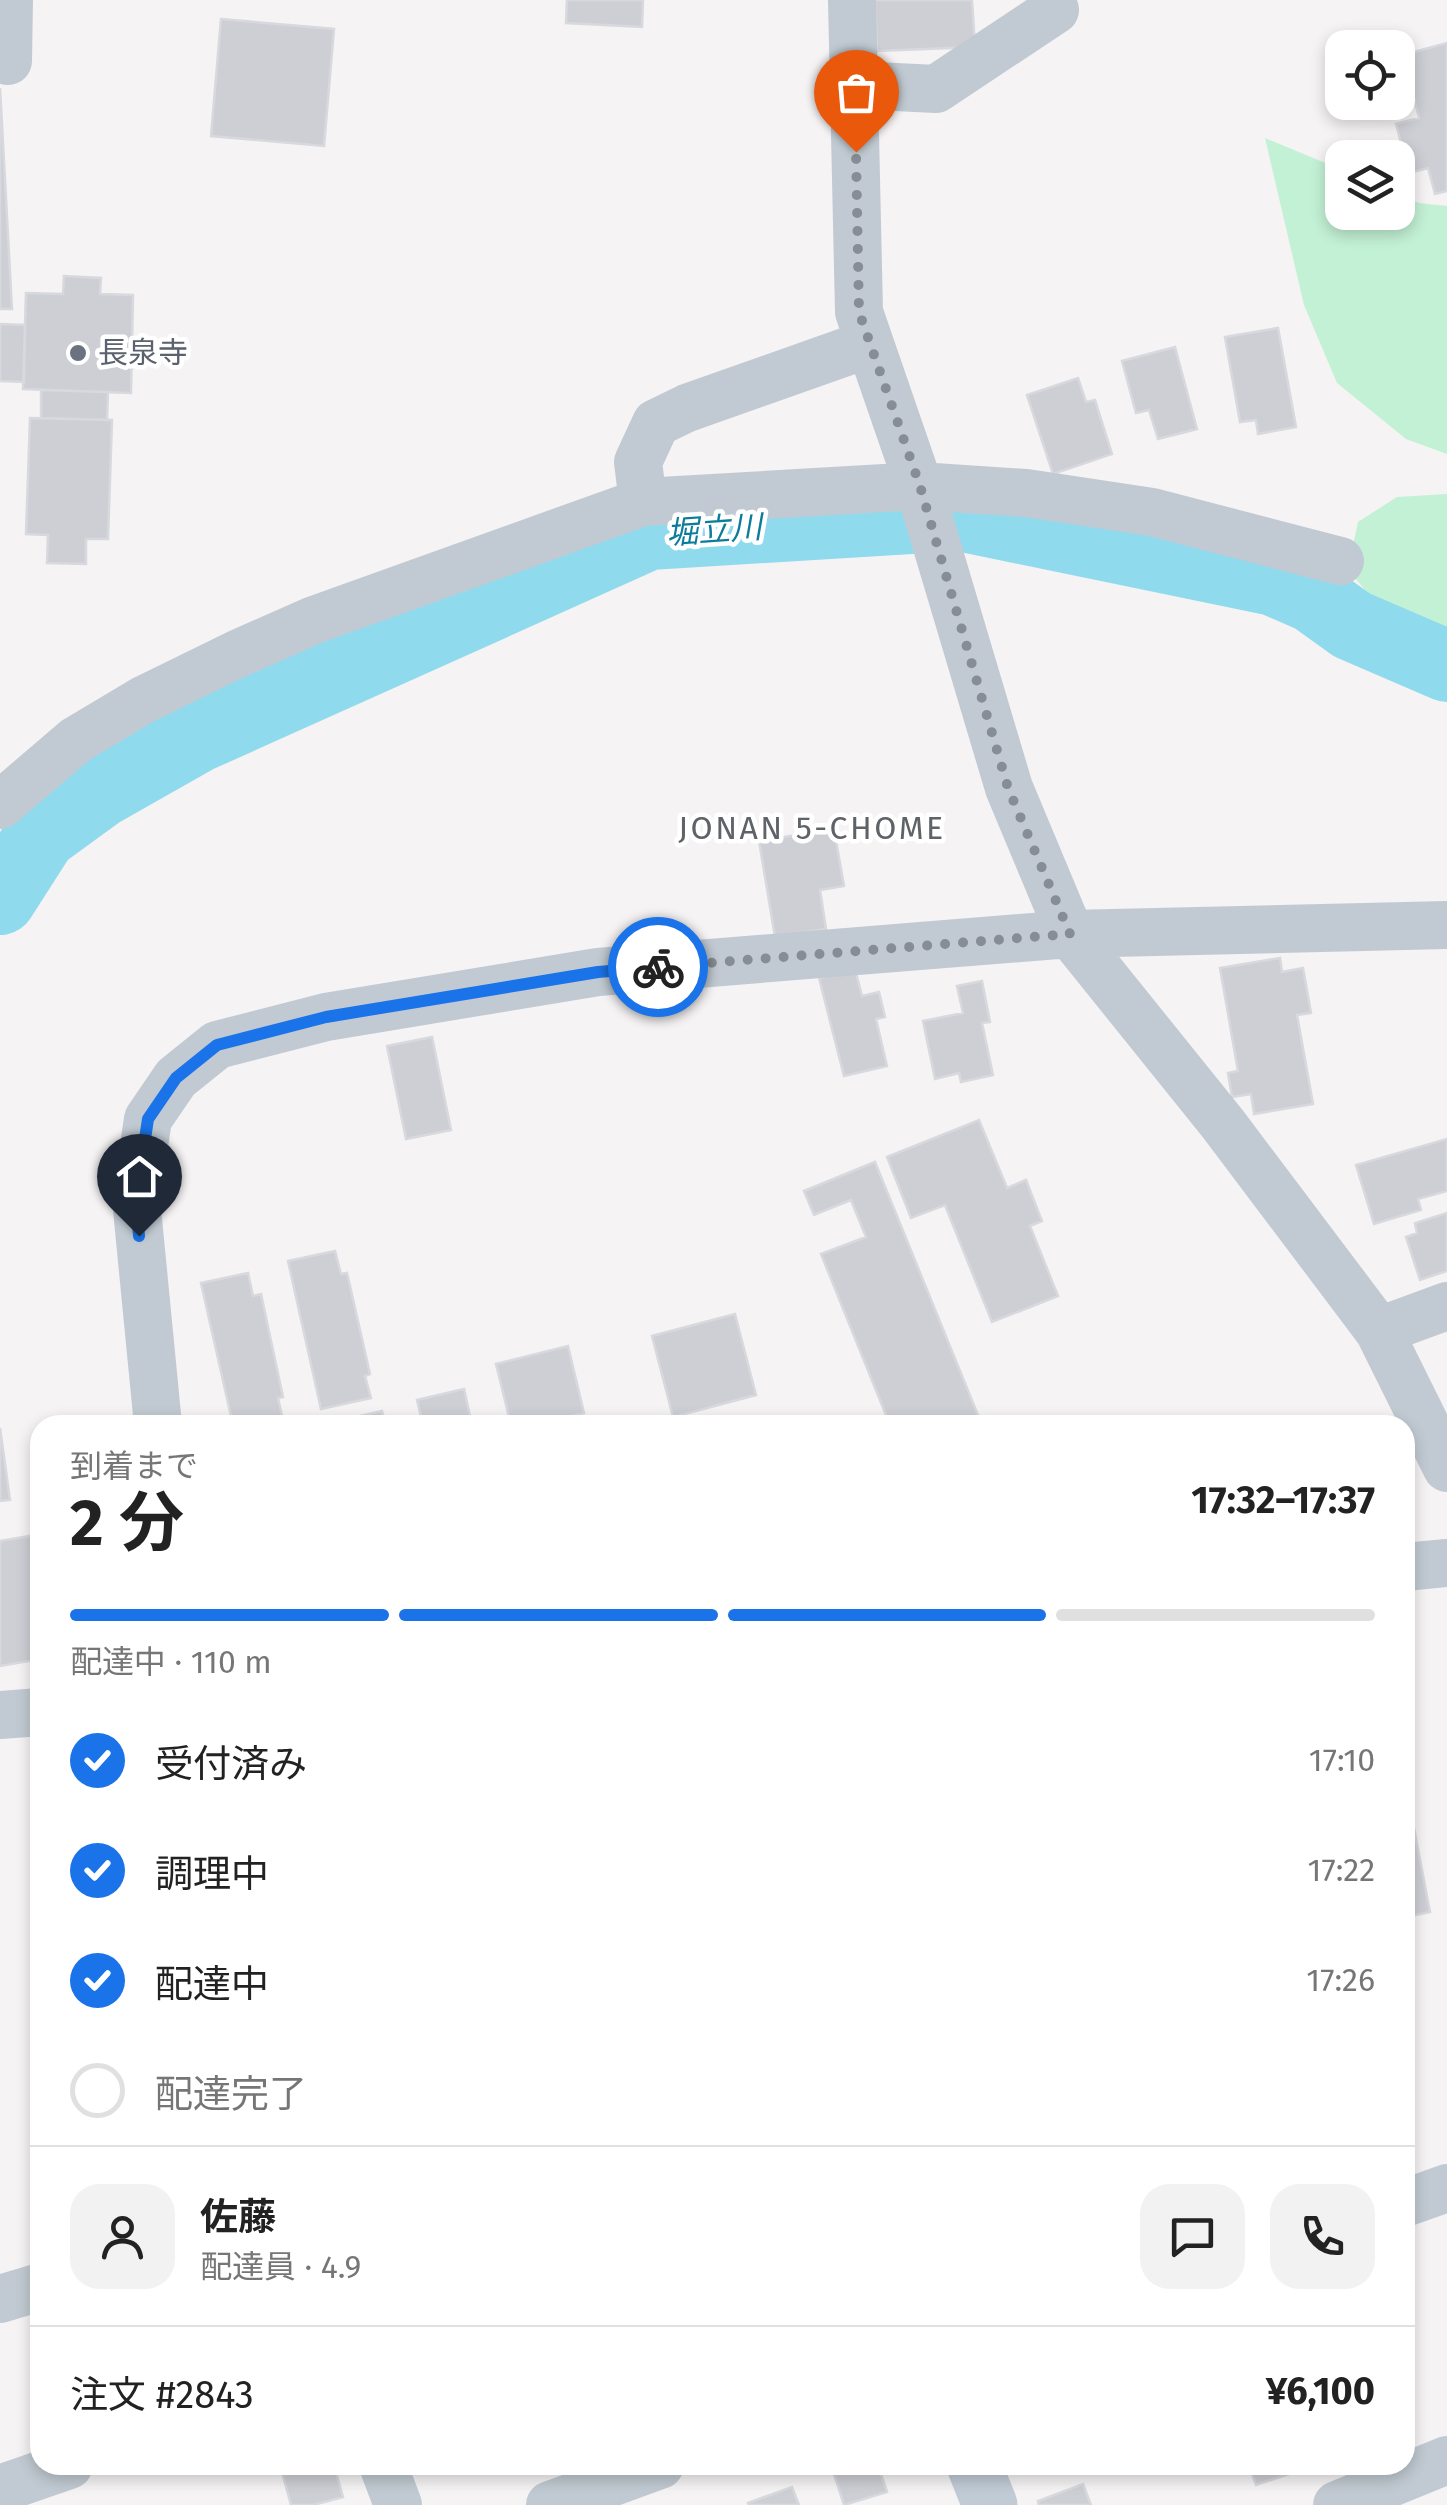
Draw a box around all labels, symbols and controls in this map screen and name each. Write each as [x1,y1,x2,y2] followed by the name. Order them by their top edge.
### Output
[1325,30,1415,230] map controls
[1325,30,1415,120] button: locate
[814,50,899,153] pin
[829,65,884,120] icon: bag
[1325,140,1415,230] button: layers
[98,335,188,371] place label: 長泉寺
[67,342,89,364] marker: 長泉寺
[665,507,766,552] water label: 堀立川
[678,809,946,847] district label: JONAN 5-CHOME
[608,917,708,1017] courier
[631,940,686,995] icon: bike
[97,1134,182,1237] pin
[112,1149,167,1204] icon: home
[70,1447,198,1485] text: 到着まで
[1191,1477,1375,1523] text: 17:32–17:37
[70,1484,184,1562] text: 2 分
[70,1643,272,1681] text: 配達中 · 110 m
[70,1733,125,1788] icon: check
[155,1741,307,1787] text: 受付済み
[1309,1741,1375,1779] text: 17:10
[70,1843,125,1898] icon: check
[155,1851,269,1897] text: 調理中
[1308,1851,1375,1889] text: 17:22
[70,1953,125,2008] icon: check
[155,1961,269,2007] text: 配達中
[1306,1961,1375,1999] text: 17:26
[155,2071,307,2117] text: 配達完了
[70,2184,175,2289] button: person
[1140,2184,1245,2289] button: chat
[1270,2184,1375,2289] button: phone
[200,2194,276,2240] text: 佐藤
[200,2248,361,2286] text: 配達員 · 4.9
[1266,2368,1375,2414] text: ¥6,100
[70,2372,254,2418] text: 注文 #2843

